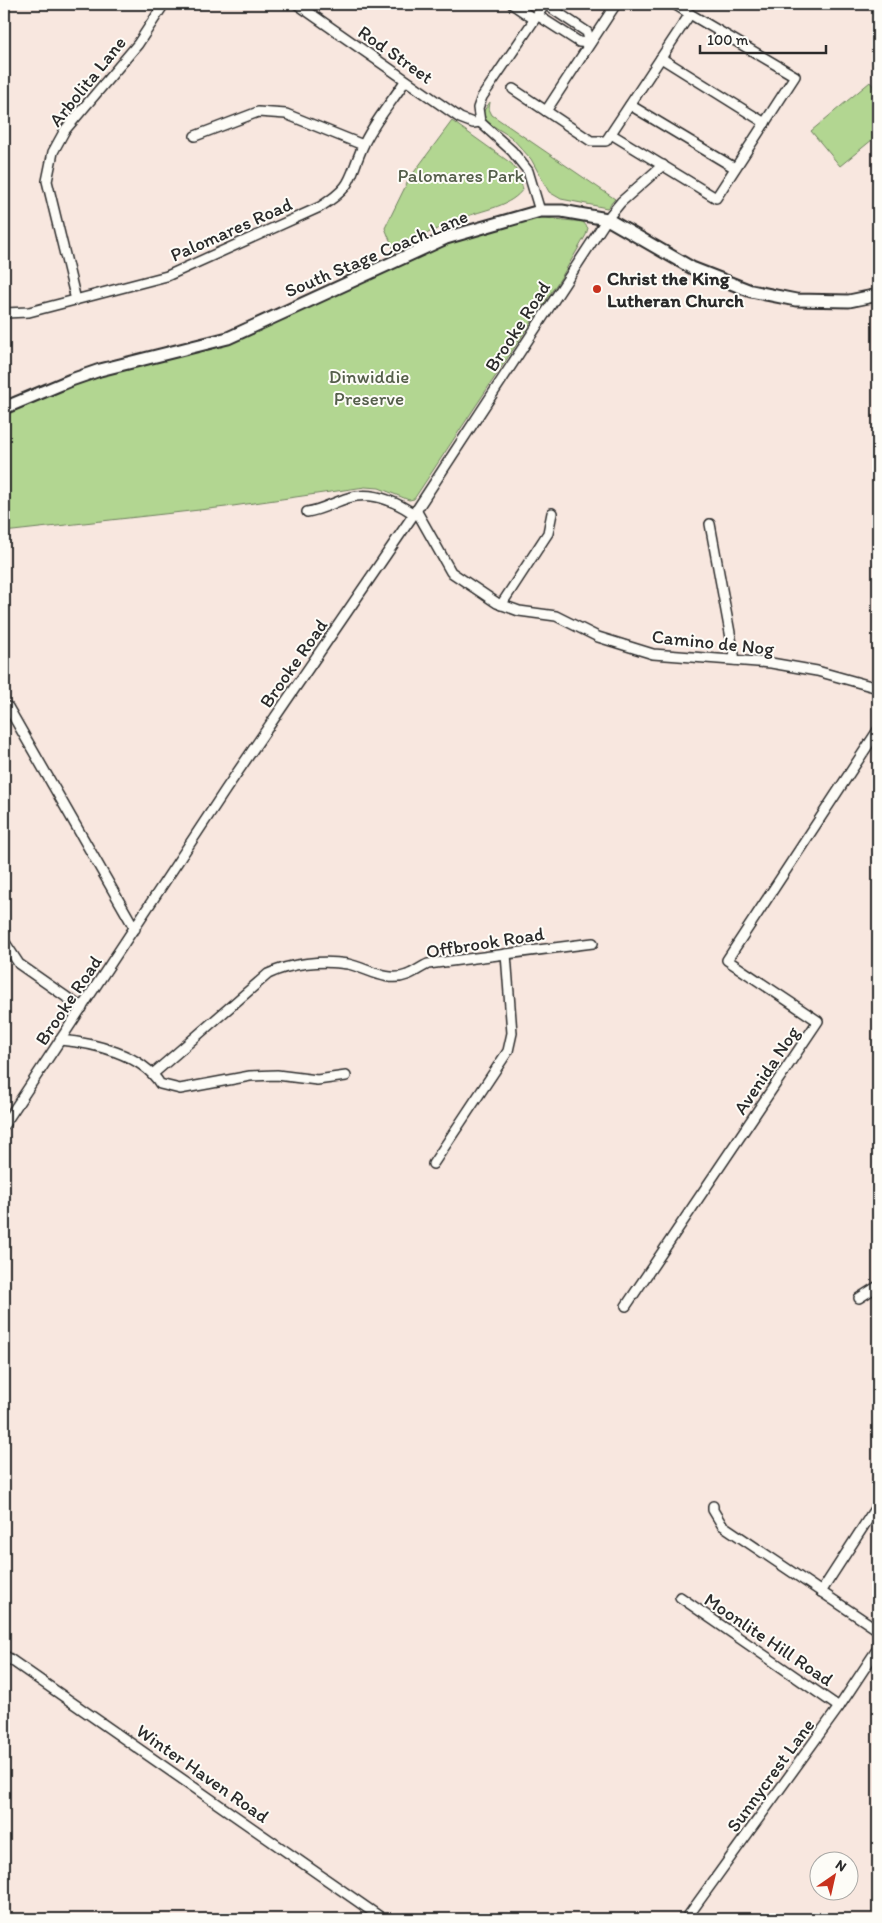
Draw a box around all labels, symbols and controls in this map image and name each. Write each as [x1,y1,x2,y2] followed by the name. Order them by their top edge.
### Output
[354,20,438,89] street label: Rod Street
[700,22,826,54] scale bar
[707,31,749,49] text: 100 m
[44,32,131,131] street label: Arbolita Lane
[398,164,525,187] park label: Palomares Park
[167,192,296,267] street label: Palomares Road
[281,204,471,302] street label: South Stage Coach Lane
[607,267,744,312] place label: Christ the King Lutheran Church
[480,276,555,376] street label: Brooke Road
[591,283,603,295] marker: Christ the King Lutheran Church
[329,365,409,410] park label: Dinwiddie Preserve
[254,614,333,712] street label: Brooke Road
[651,625,776,660] street label: Camino de Nog
[424,922,546,963] street label: Offbrook Road
[30,951,107,1049] street label: Brooke Road
[728,1022,804,1119] street label: Avenida Nog
[700,1588,838,1691] street label: Moonlite Hill Road
[721,1714,819,1837] street label: Sunnycrest Lane
[132,1719,274,1828] street label: Winter Haven Road
[810,1850,860,1900] north arrow
[832,1856,850,1875] text: N

